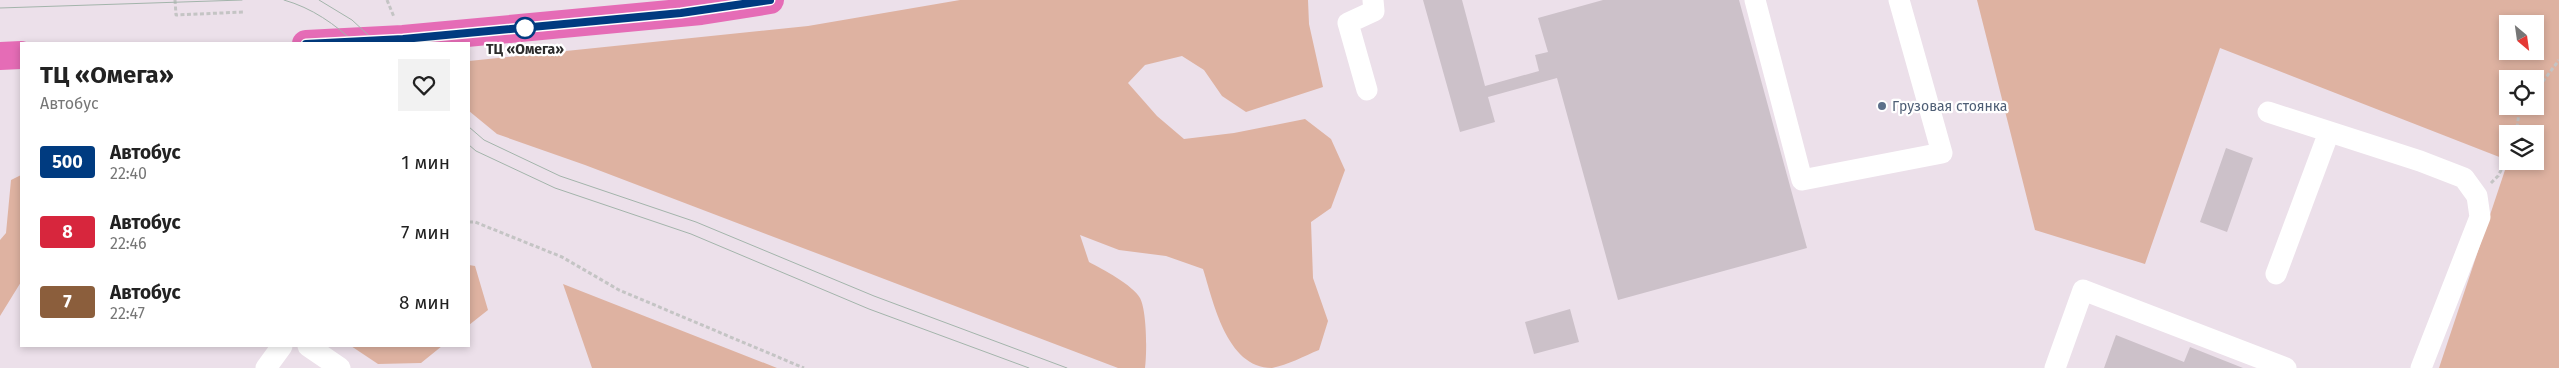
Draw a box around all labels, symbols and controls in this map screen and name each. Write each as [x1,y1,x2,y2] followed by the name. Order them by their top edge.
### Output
[2499,15,2544,60] north arrow
[2499,15,2544,170] map controls
[514,17,536,39] marker: ТЦ «Омега»
[486,41,564,58] place label: ТЦ «Омега»
[398,59,450,111] button: heart
[40,61,174,89] text: ТЦ «Омега»
[2499,70,2544,115] button: locate
[40,94,99,113] text: Автобус
[1892,98,2007,115] place label: Грузовая стоянка
[1876,100,1888,112] marker: Грузовая стоянка
[2499,125,2544,170] button: layers
[110,141,181,164] text: Автобус
[52,151,83,173] text: 500
[401,151,450,174] text: 1 мин
[110,164,147,183] text: 22:40
[110,211,181,234] text: Автобус
[62,221,73,243] text: 8
[401,221,450,244] text: 7 мин
[110,234,147,253] text: 22:46
[110,281,181,304] text: Автобус
[63,291,72,313] text: 7
[399,291,450,314] text: 8 мин
[110,304,145,323] text: 22:47

